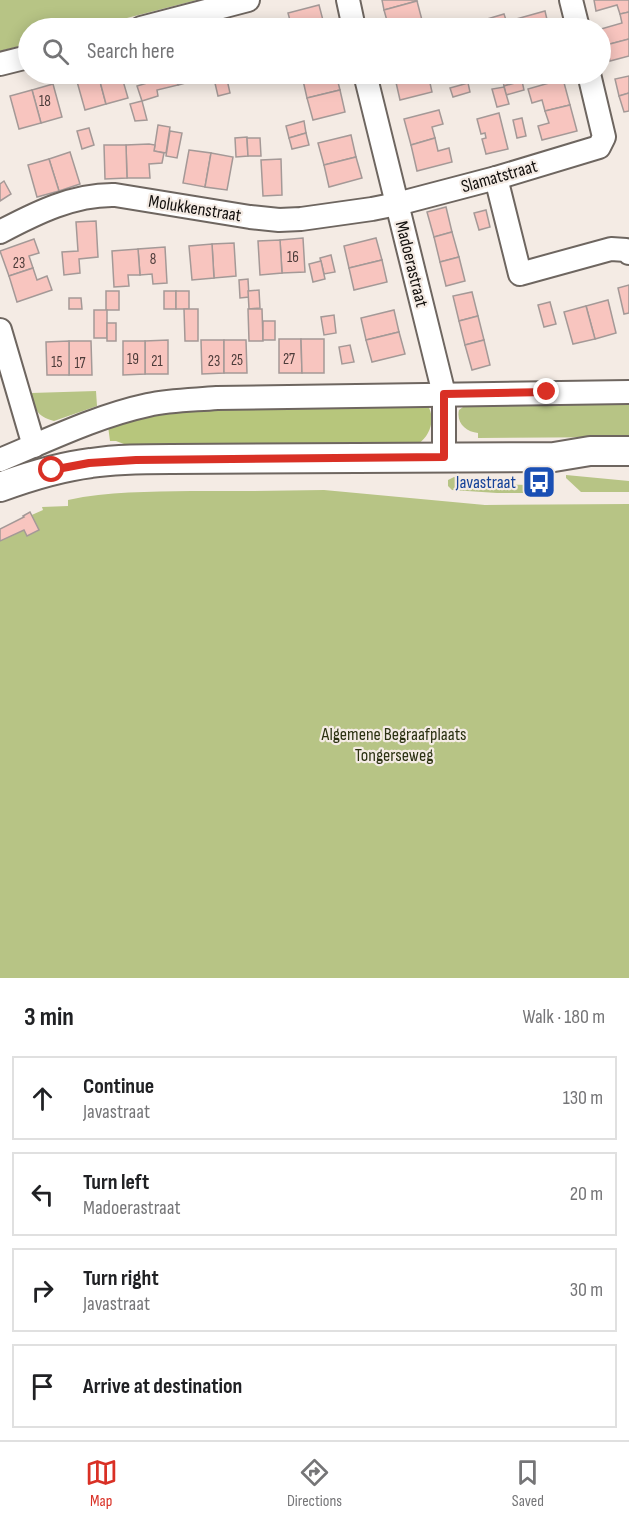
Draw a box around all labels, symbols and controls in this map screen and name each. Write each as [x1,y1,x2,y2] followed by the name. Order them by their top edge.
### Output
[18,18,611,84] search box
[39,35,72,68] icon: search
[87,38,174,65] text: Search here
[39,92,51,111] house number: 18
[459,155,540,197] street label: Slamatstraat
[147,191,243,226] street label: Molukkenstraat
[391,219,432,310] street label: Madoerastraat
[287,248,299,267] house number: 16
[150,250,156,269] house number: 8
[13,254,25,273] house number: 23
[127,350,139,369] house number: 19
[283,350,295,369] house number: 27
[231,351,243,370] house number: 25
[151,352,163,371] house number: 21
[208,352,220,371] house number: 23
[51,353,63,372] house number: 15
[74,354,86,373] house number: 17
[533,378,559,404] route end
[38,456,64,482] route start
[521,464,557,500] bus stop icon: Javastraat
[455,472,516,493] place label: Javastraat
[320,724,467,766] park label: Algemene Begraafplaats Tongerseweg
[24,1002,74,1033] text: 3 min
[522,1005,605,1029] text: Walk · 180 m
[83,1073,154,1100] text: Continue
[26,1082,59,1115] icon: ahead
[563,1086,603,1110] text: 130 m
[83,1100,150,1124] text: Javastraat
[83,1169,149,1196] text: Turn left
[26,1178,59,1211] icon: left
[570,1182,603,1206] text: 20 m
[83,1196,181,1220] text: Madoerastraat
[83,1265,159,1292] text: Turn right
[26,1274,59,1307] icon: right
[570,1278,603,1302] text: 30 m
[83,1292,150,1316] text: Javastraat
[26,1370,59,1403] icon: arrive
[83,1373,242,1400] text: Arrive at destination
[85,1456,118,1511] tab: Map
[287,1456,342,1511] tab: Directions
[511,1456,544,1511] tab: Saved

